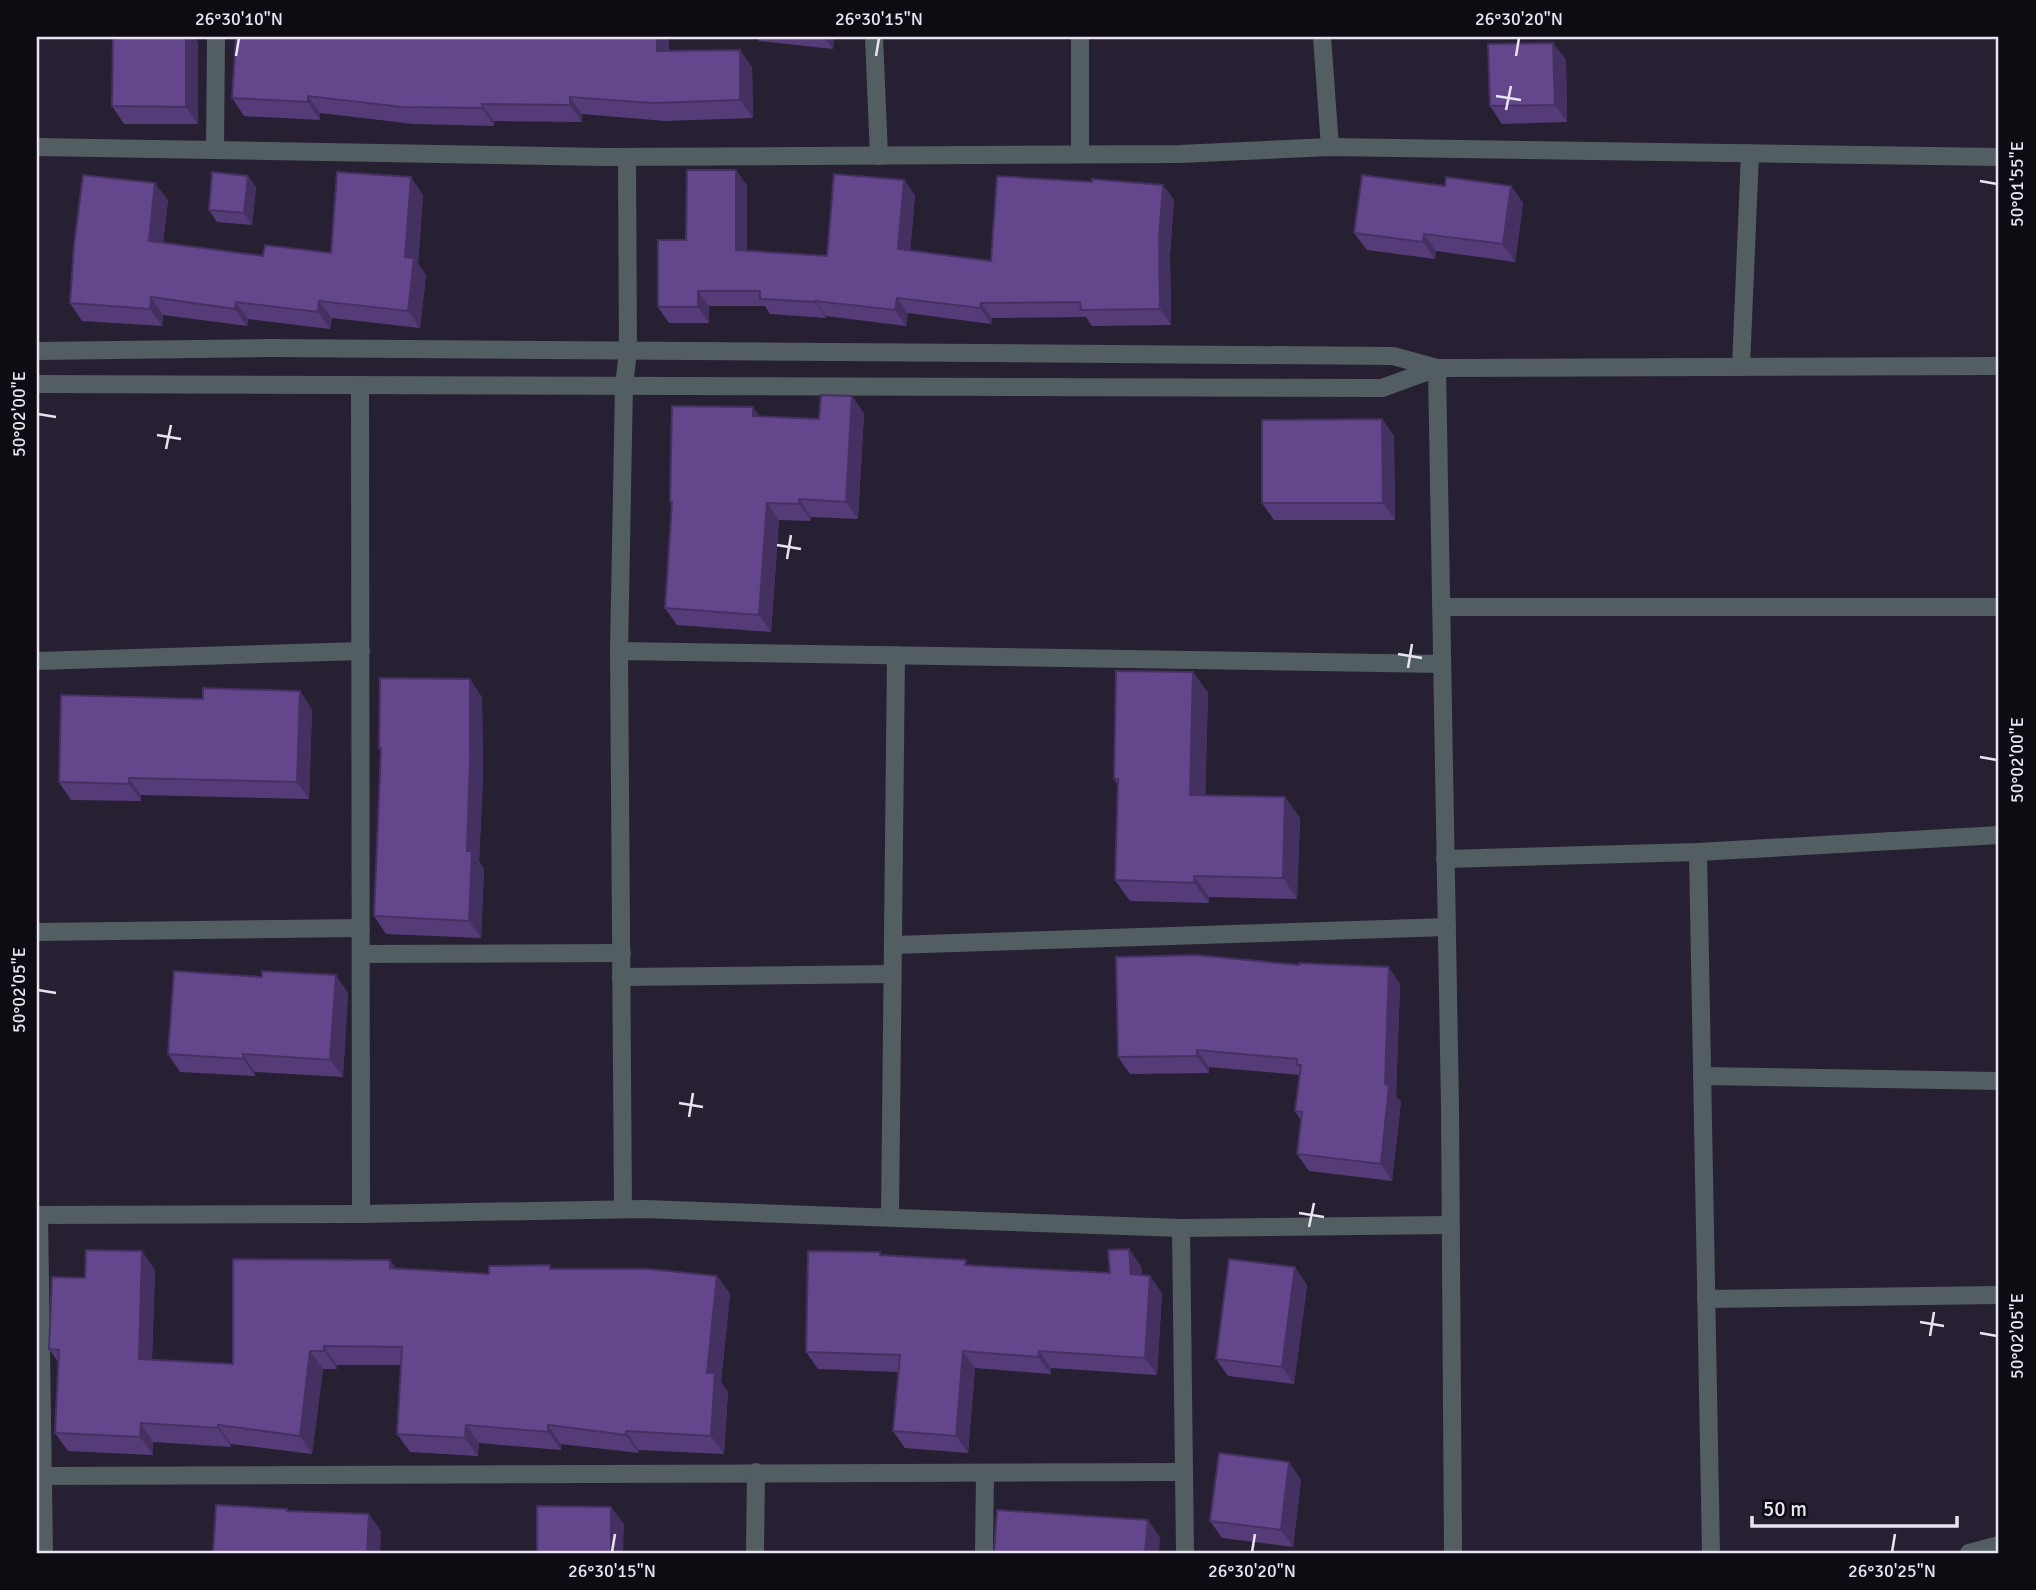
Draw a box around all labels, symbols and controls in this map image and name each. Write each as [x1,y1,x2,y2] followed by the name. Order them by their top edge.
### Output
[195,8,283,30] text: 26°30'10"N
[835,8,923,30] text: 26°30'15"N
[1475,8,1563,30] text: 26°30'20"N
[2006,141,2028,227] text: 50°01'55"E
[8,371,30,457] text: 50°02'00"E
[2006,717,2028,803] text: 50°02'00"E
[8,947,30,1033] text: 50°02'05"E
[2006,1293,2028,1379] text: 50°02'05"E
[1752,1485,1957,1529] scale bar
[1763,1496,1807,1522] text: 50 m
[568,1560,656,1582] text: 26°30'15"N
[1208,1560,1296,1582] text: 26°30'20"N
[1848,1560,1936,1582] text: 26°30'25"N

